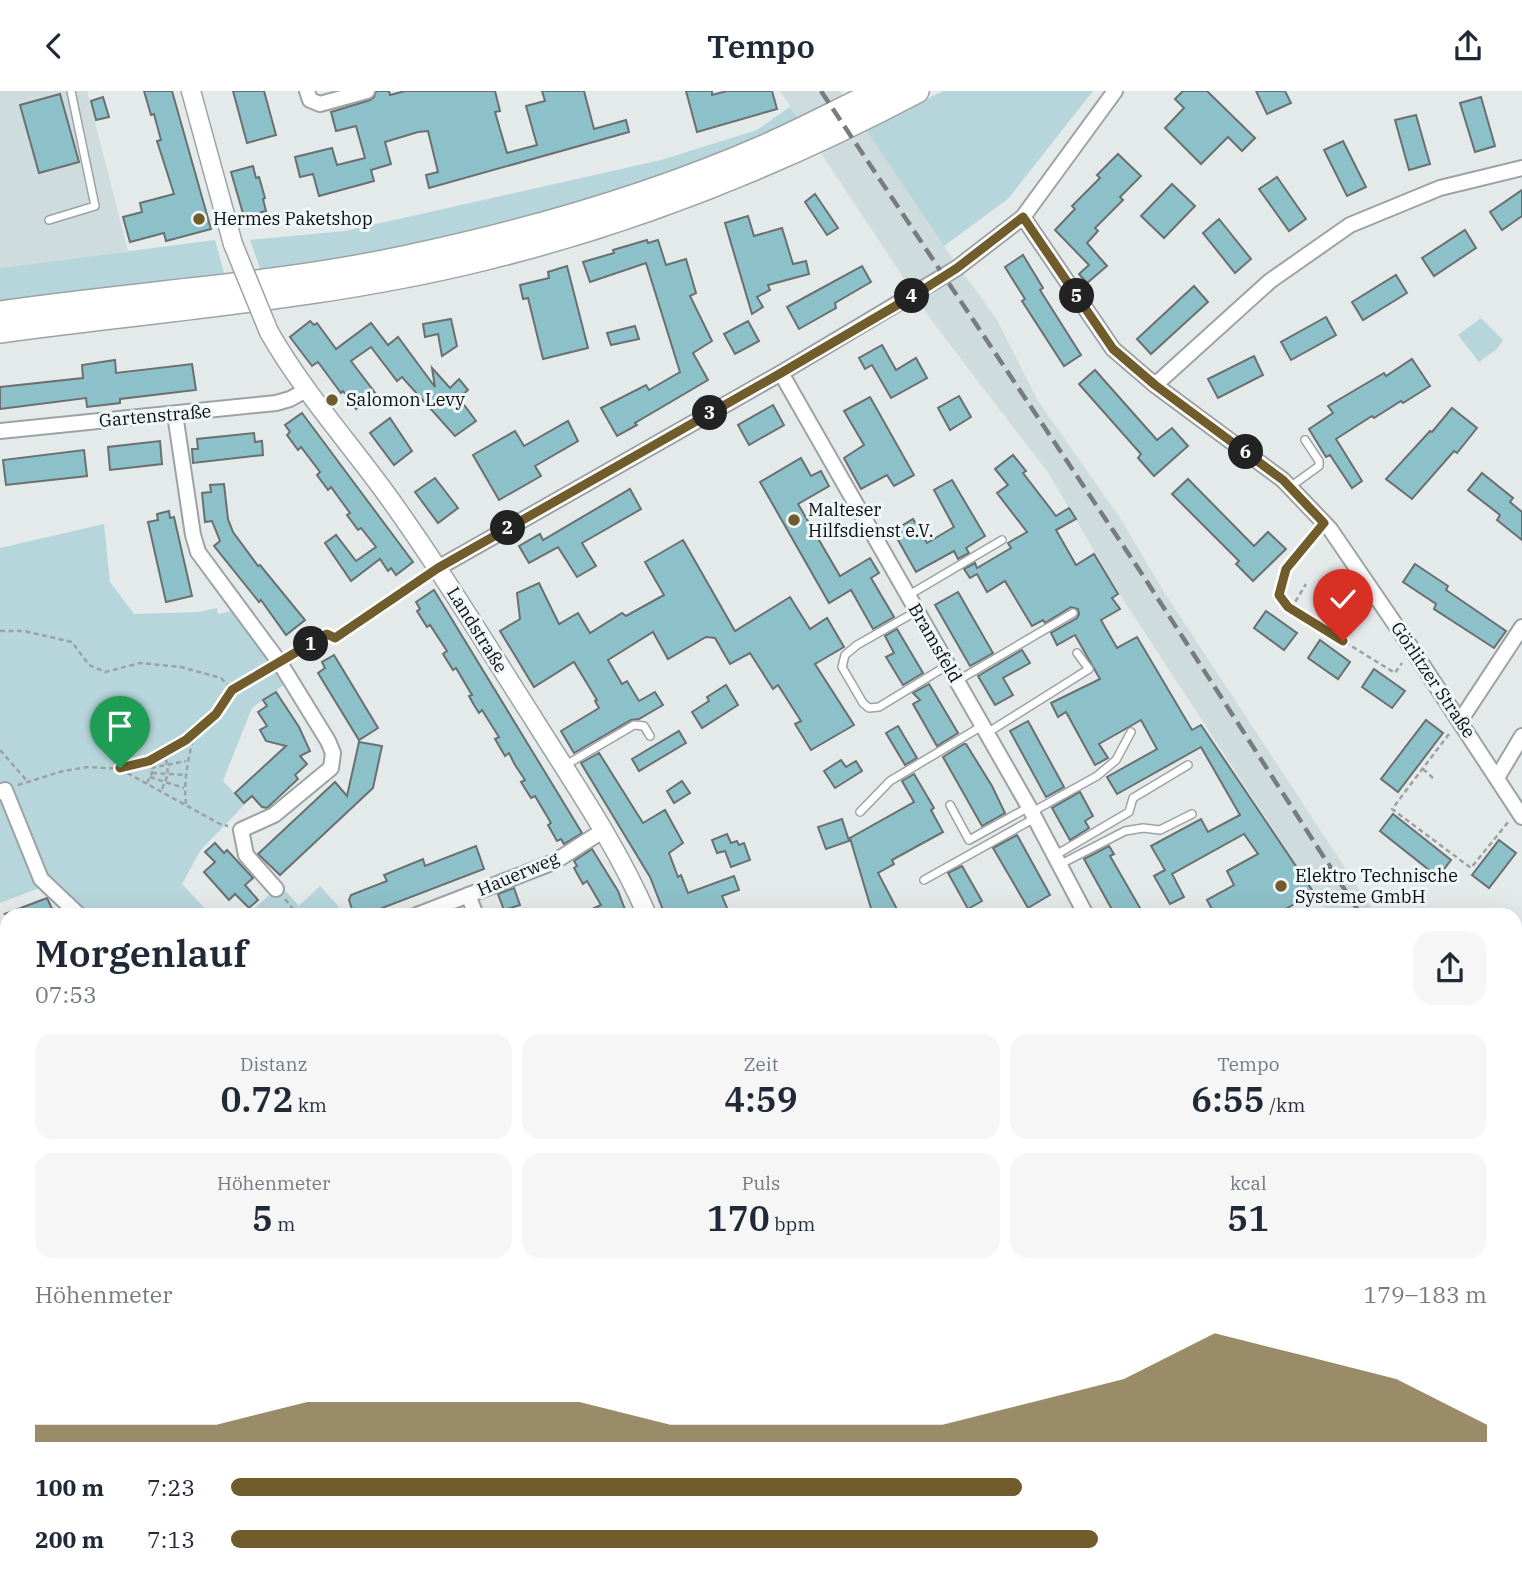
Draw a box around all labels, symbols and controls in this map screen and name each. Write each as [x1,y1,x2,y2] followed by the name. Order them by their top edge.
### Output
[707,25,815,67] text: Tempo
[35,27,73,65] icon: back
[1449,27,1487,65] icon: share
[213,207,373,230] place label: Hermes Paketshop
[191,211,207,227] marker: Hermes Paketshop
[894,279,930,313] pin: 4
[1060,279,1094,313] pin: 5
[906,283,917,307] text: 4
[1071,283,1082,307] text: 5
[346,388,465,411] place label: Salomon Levy
[324,392,340,408] marker: Salomon Levy
[692,395,728,431] pin: 3
[98,399,212,432] street label: Gartenstraße
[704,400,715,424] text: 3
[1228,435,1264,469] pin: 6
[1240,439,1251,463] text: 6
[808,498,934,542] place label: Malteser Hilfsdienst e.V.
[490,511,526,545] pin: 2
[786,512,802,528] marker: Malteser Hilfsdienst e.V.
[502,515,513,539] text: 2
[1313,569,1373,641] pin
[1324,580,1362,618] icon: check
[442,583,513,677] street label: Landstraße
[904,599,967,687] street label: Bramsfeld
[1386,617,1481,742] street label: Görlitzer Straße
[294,627,328,661] pin: 1
[305,631,316,655] text: 1
[90,696,150,768] pin
[101,707,139,745] icon: arrive
[473,846,562,901] street label: Hauerweg
[1295,864,1458,908] place label: Elektro Technische Systeme GmbH
[1273,878,1289,894] marker: Elektro Technische Systeme GmbH
[35,928,248,977] text: Morgenlauf
[1413,931,1487,1005] button: share
[35,979,97,1009] text: 07:53
[240,1052,307,1076] text: Distanz
[744,1052,778,1076] text: Zeit
[1217,1052,1280,1076] text: Tempo
[220,1076,293,1122] text: 0.72
[724,1076,798,1122] text: 4:59
[1191,1076,1265,1122] text: 6:55
[293,1093,327,1117] text: km
[1265,1093,1305,1117] text: /km
[217,1171,330,1195] text: Höhenmeter
[742,1171,780,1195] text: Puls
[1230,1171,1267,1195] text: kcal
[252,1195,273,1241] text: 5
[707,1195,770,1241] text: 170
[1227,1195,1269,1241] text: 51
[273,1212,295,1236] text: m
[770,1212,815,1236] text: bpm
[35,1279,172,1309] text: Höhenmeter
[1363,1279,1487,1309] text: 179–183 m
[35,1472,104,1502] text: 100 m
[147,1472,195,1502] text: 7:23
[35,1524,104,1554] text: 200 m
[147,1524,195,1554] text: 7:13

